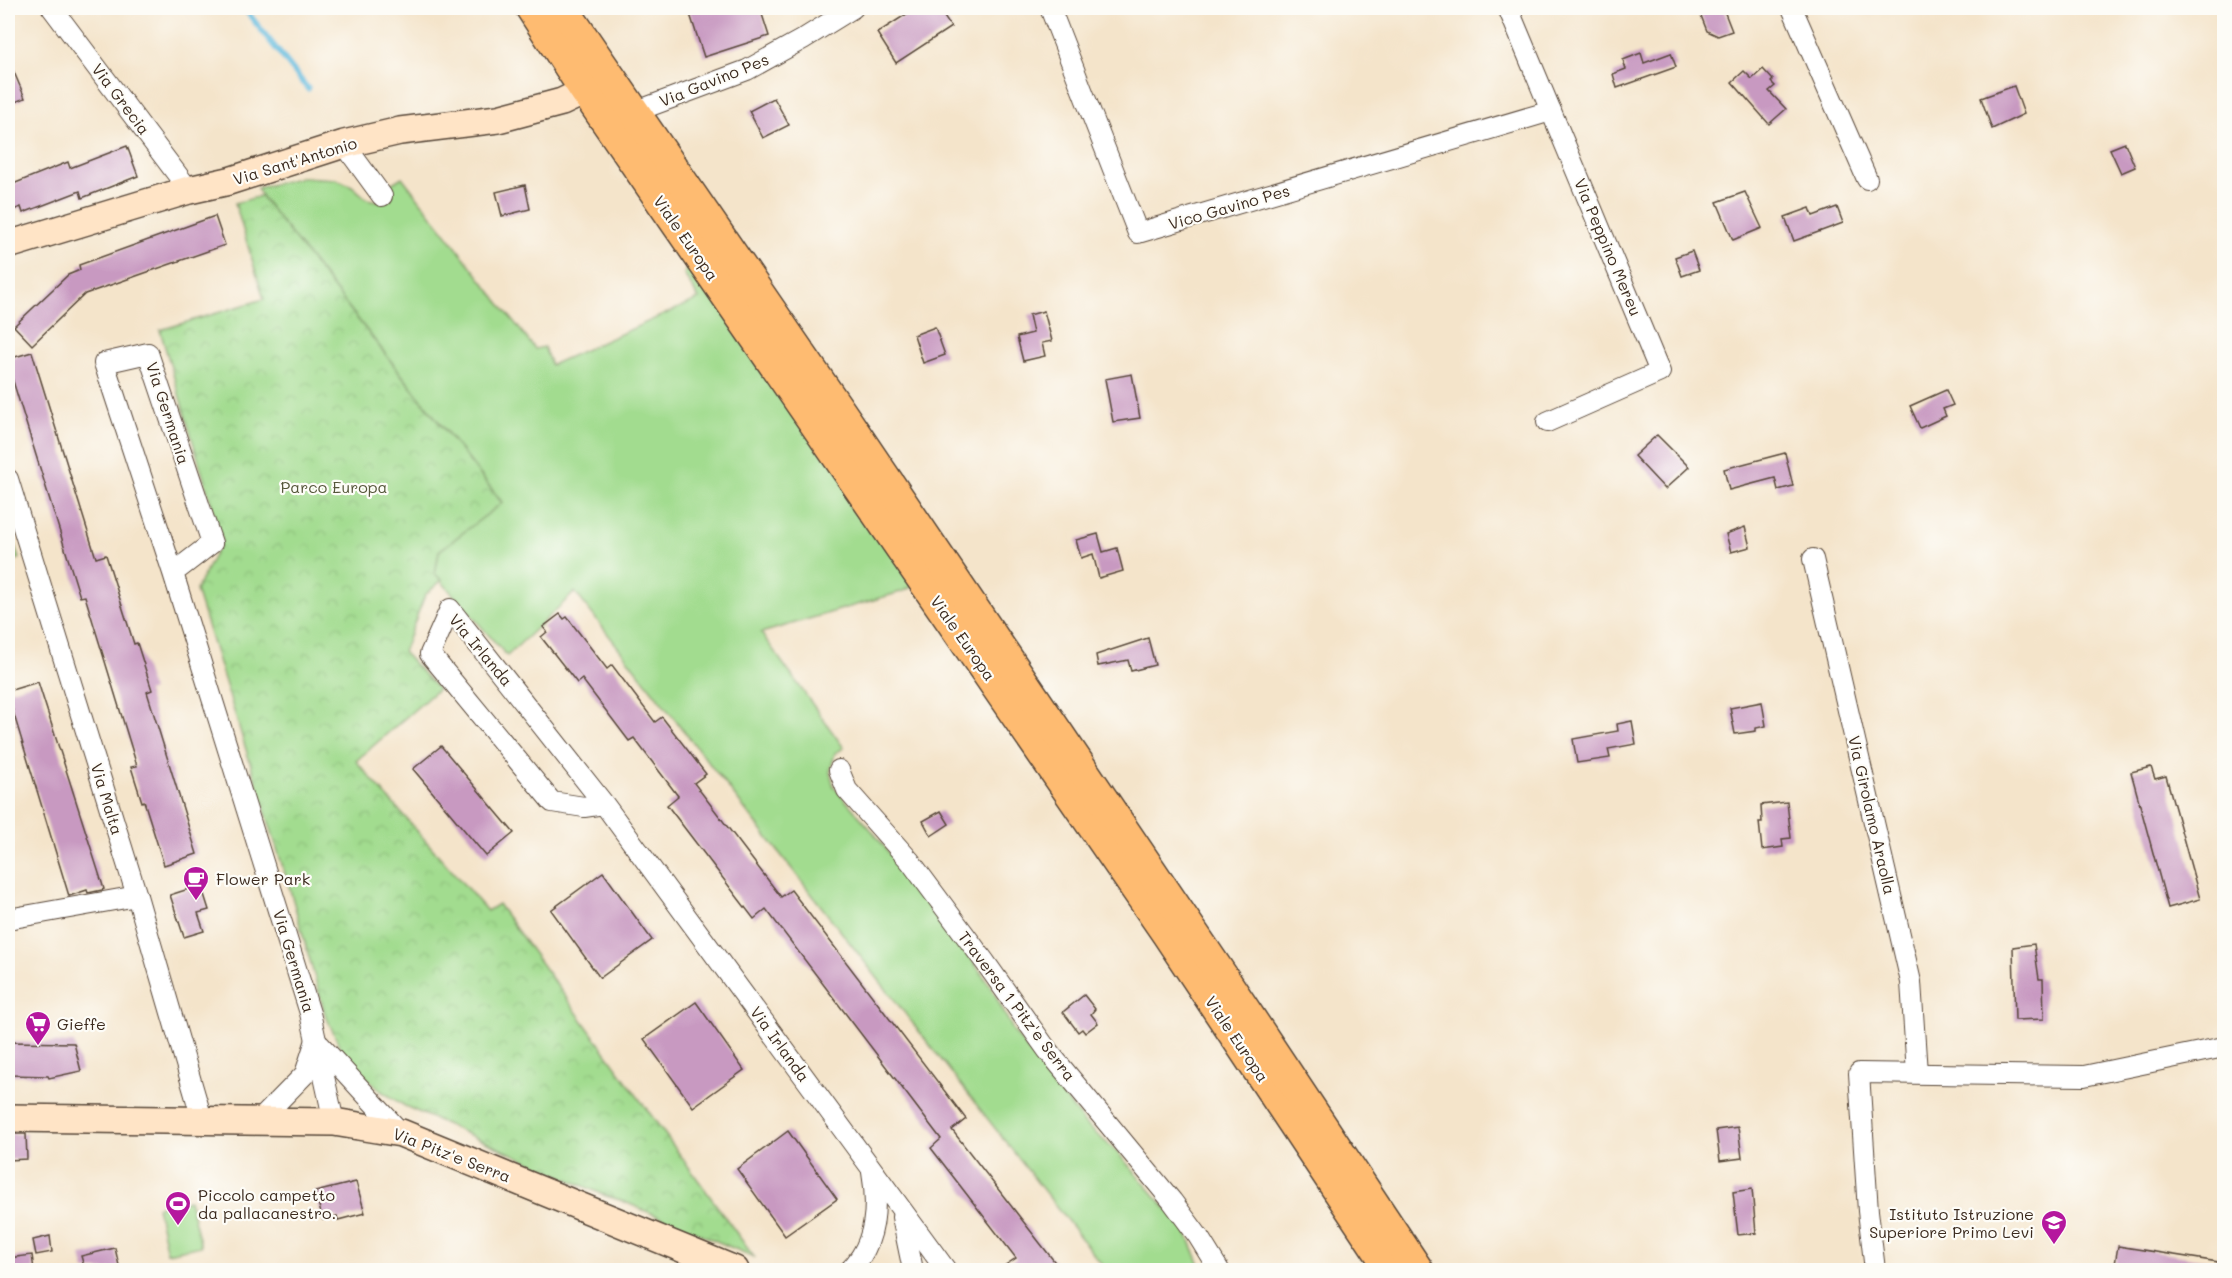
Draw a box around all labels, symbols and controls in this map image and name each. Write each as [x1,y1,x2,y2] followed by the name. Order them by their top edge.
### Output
[656,48,772,111] street label: Via Gavino Pes
[88,59,155,139] street label: Via Grecia
[230,132,359,189] street label: Via Sant'Antonio
[1570,175,1647,319] street label: Via Peppino Mereu
[1166,179,1292,234] street label: Vico Gavino Pes
[649,191,724,284] street label: Viale Europa
[142,359,195,467] street label: Via Germania
[280,476,388,497] park label: Parco Europa
[926,591,1001,684] street label: Viale Europa
[445,609,518,690] street label: Via Irlanda
[1844,733,1901,896] street label: Via Girolamo Araolla
[87,760,128,837] street label: Via Malta
[181,864,211,902] cafe icon: Flower Park
[216,868,310,889] place label: Flower Park
[269,907,320,1015] street label: Via Germania
[954,926,1081,1085] street label: Traversa 1 Pitz'e Serra
[1201,992,1274,1086] street label: Viale Europa
[746,1002,815,1086] street label: Via Irlanda
[23,1009,53,1047] supermarket icon: Gieffe
[57,1013,106,1034] place label: Gieffe
[390,1122,514,1187] street label: Via Pitz'e Serra
[198,1184,336,1223] place label: Piccolo campetto da pallacanestro.
[163,1189,193,1227] sports icon: Piccolo campetto da pallacanestro.
[1869,1203,2034,1242] place label: Istituto Istruzione Superiore Primo Levi
[2039,1208,2069,1246] school or university icon: Istituto Istruzione Superiore Primo Levi

